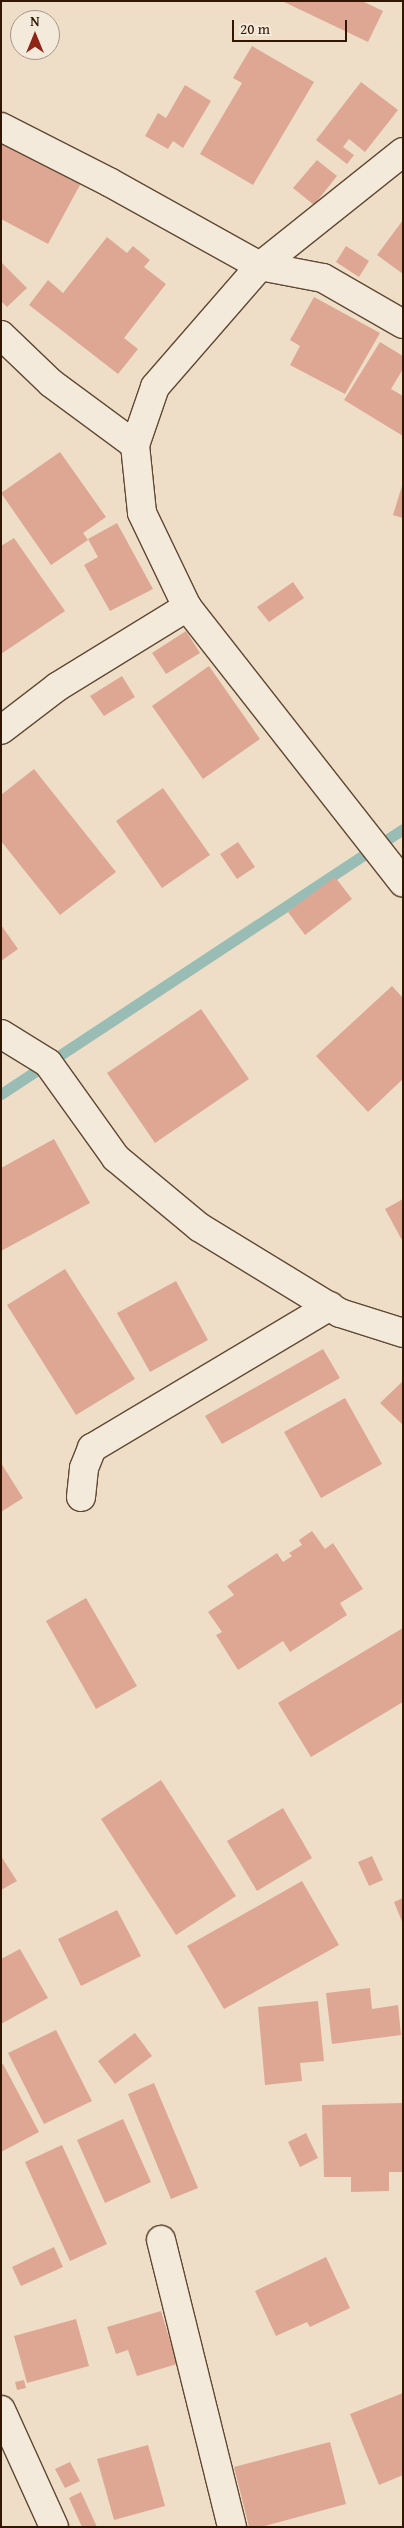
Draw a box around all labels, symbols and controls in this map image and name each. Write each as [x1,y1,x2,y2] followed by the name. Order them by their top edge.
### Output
[10,10,60,60] north arrow
[234,10,349,42] scale bar
[30,11,40,31] text: N
[240,18,270,39] text: 20 m

